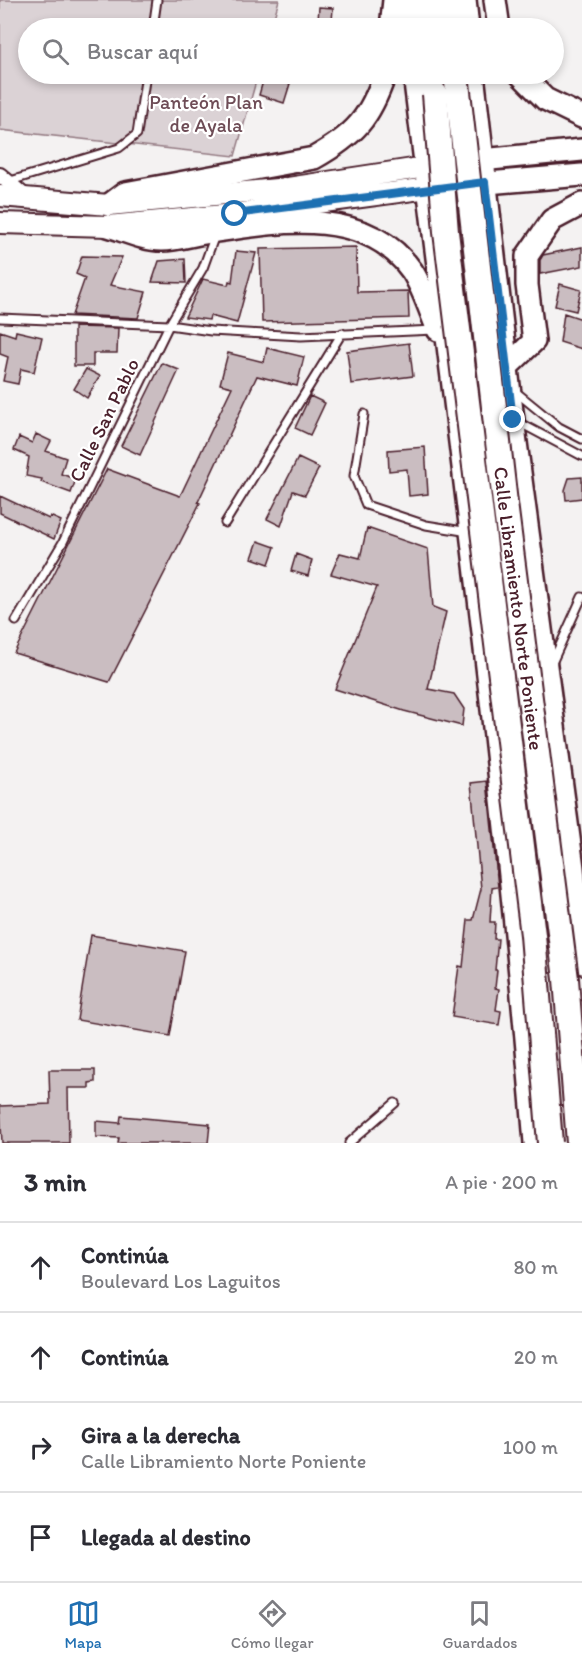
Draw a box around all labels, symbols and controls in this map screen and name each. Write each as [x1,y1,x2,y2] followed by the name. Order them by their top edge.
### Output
[18,18,564,84] search box
[39,35,72,68] icon: search
[87,38,198,65] text: Buscar aquí
[149,90,263,137] park label: Panteón Plan de Ayala
[221,200,247,226] route start
[64,354,144,486] street label: Calle San Pablo
[499,406,525,432] route end
[489,465,549,752] street label: Calle Libramiento Norte Poniente
[24,1166,86,1198] text: 3 min
[445,1170,558,1194] text: A pie · 200 m
[81,1242,169,1269] text: Continúa
[24,1251,57,1284] icon: ahead
[513,1255,558,1279] text: 80 m
[81,1269,281,1293] text: Boulevard Los Laguitos
[24,1341,57,1374] icon: ahead
[81,1344,169,1371] text: Continúa
[514,1345,558,1369] text: 20 m
[81,1422,240,1449] text: Gira a la derecha
[24,1431,57,1464] icon: right
[503,1435,558,1459] text: 100 m
[81,1449,366,1473] text: Calle Libramiento Norte Poniente
[24,1521,57,1554] icon: arrive
[81,1524,251,1551] text: Llegada al destino
[64,1597,102,1652] tab: Mapa
[231,1597,314,1652] tab: Cómo llegar
[442,1597,517,1652] tab: Guardados

